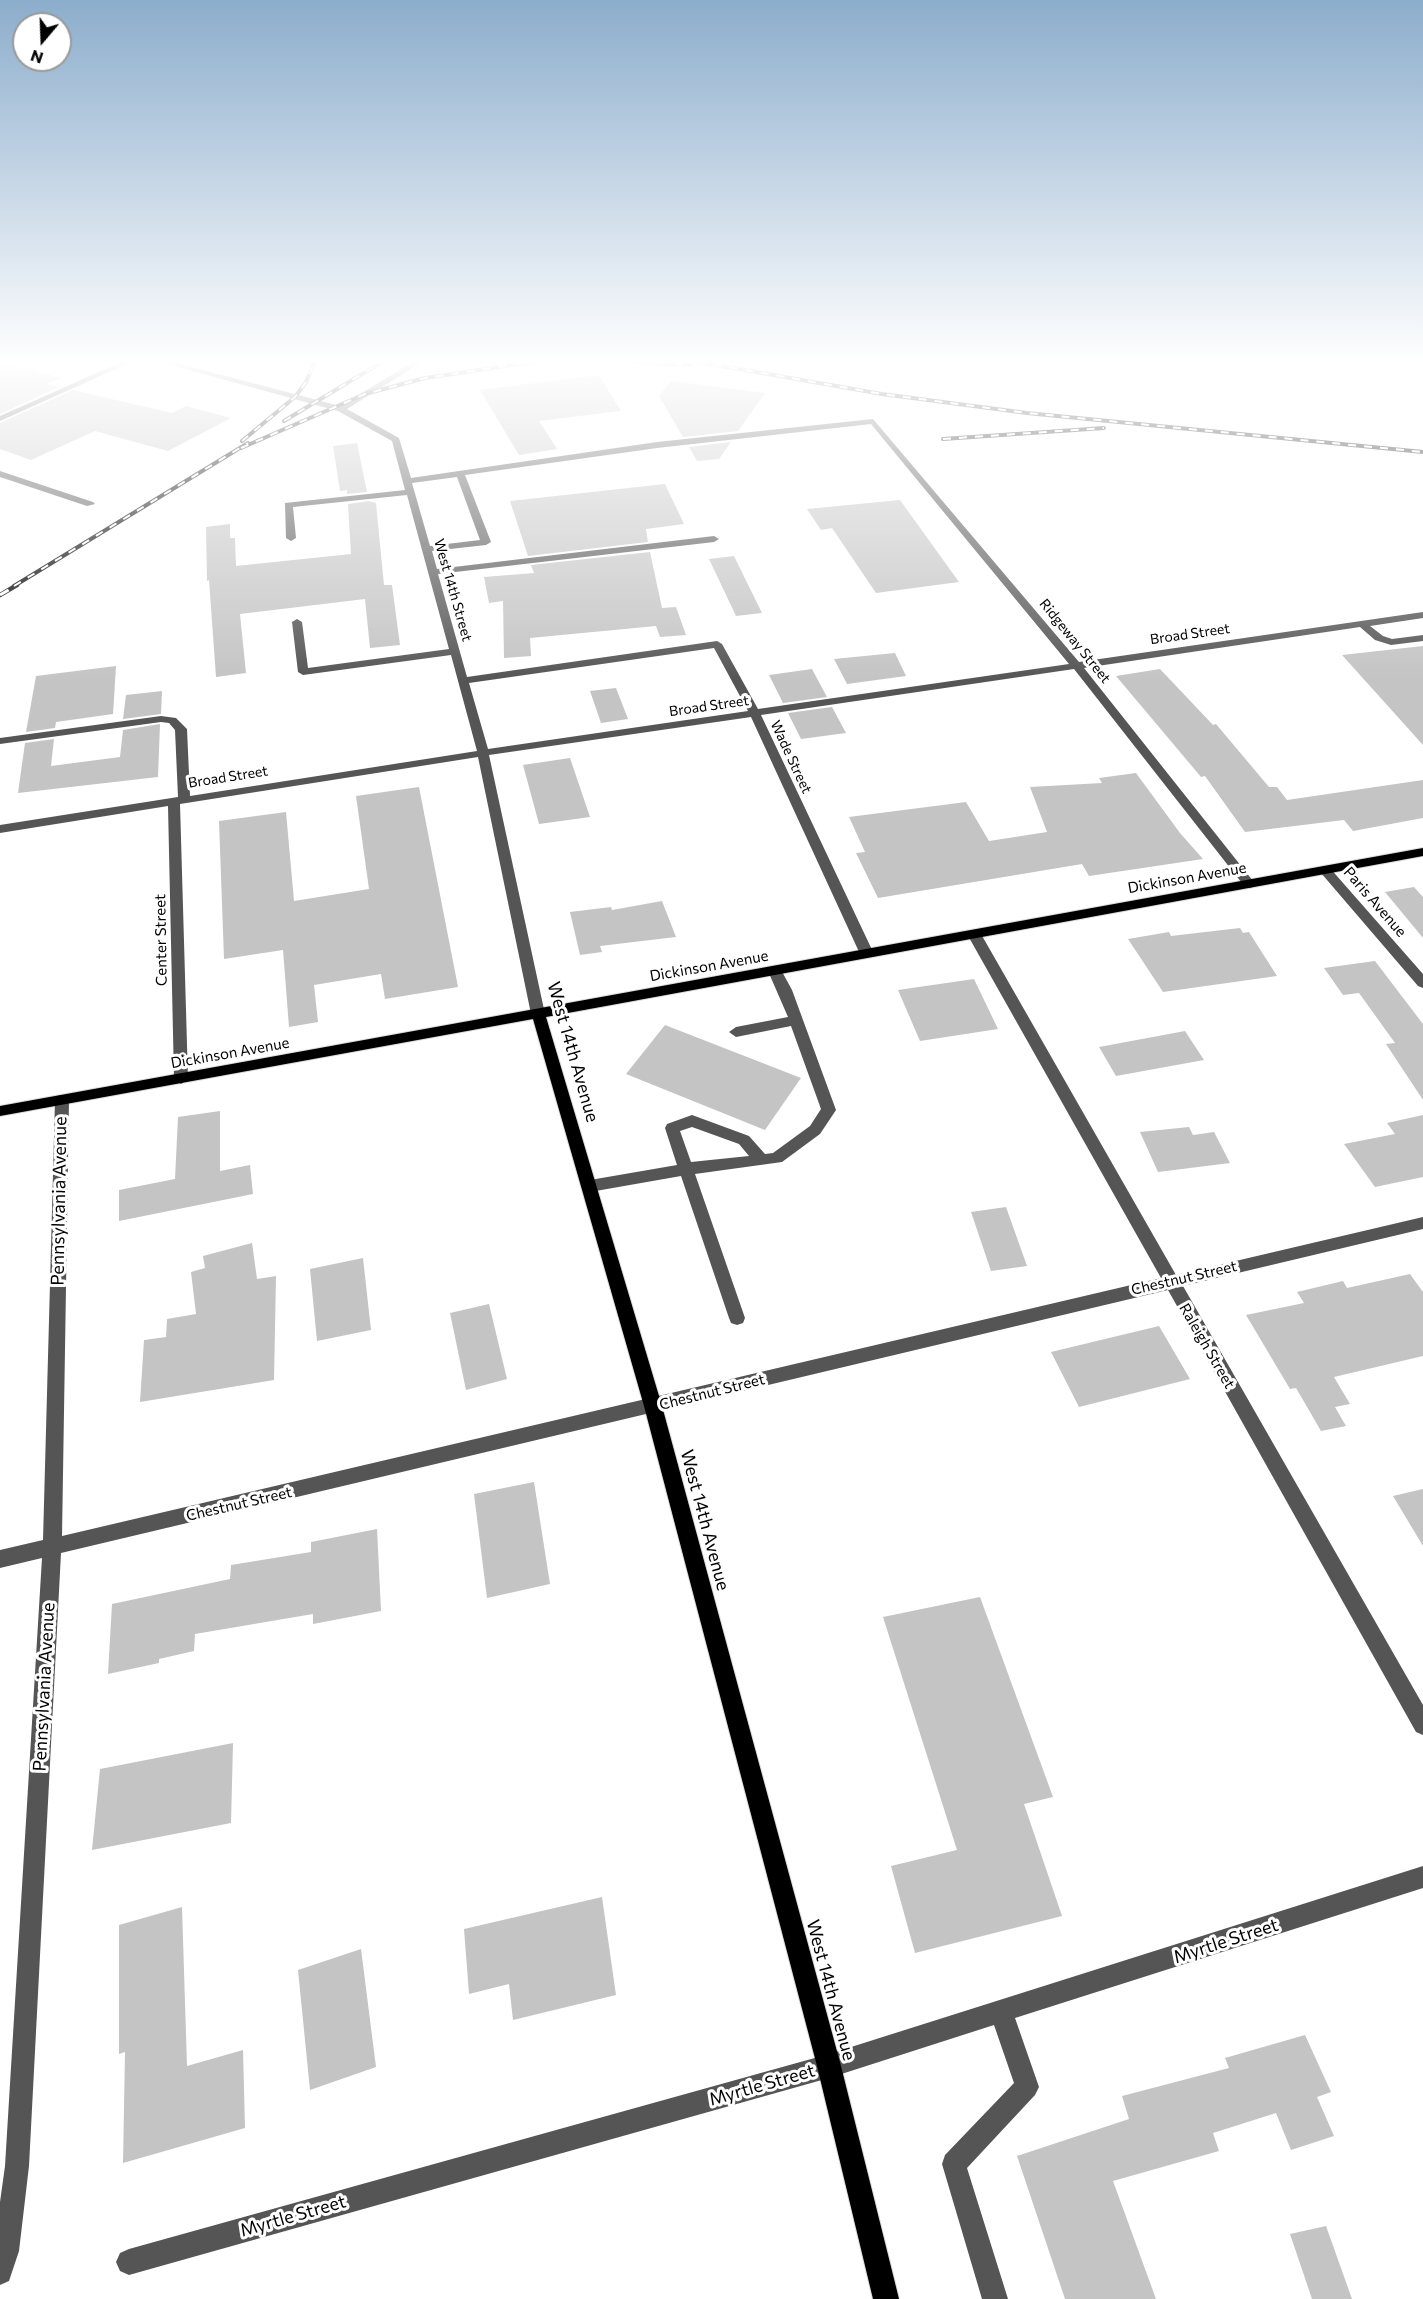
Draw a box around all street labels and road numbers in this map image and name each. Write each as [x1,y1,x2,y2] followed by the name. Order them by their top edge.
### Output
[430,537,476,643] street label: West 14th Street
[1036,596,1114,686] street label: Ridgeway Street
[1149,620,1231,648] street label: Broad Street
[668,692,750,720] street label: Broad Street
[767,718,815,796] street label: Wade Street
[187,762,269,792] street label: Broad Street
[1126,859,1248,897] street label: Dickinson Avenue
[1340,863,1410,941] street label: Paris Avenue
[151,894,171,986] street label: Center Street
[648,947,770,985] street label: Dickinson Avenue
[543,979,603,1125] street label: West 14th Avenue
[169,1034,291,1072] street label: Dickinson Avenue
[47,1116,71,1286] street label: Pennsylvania Avenue
[1129,1257,1239,1299] street label: Chestnut Street
[1175,1300,1239,1392] street label: Raleigh Street
[657,1370,767,1414] street label: Chestnut Street
[676,1447,734,1593] street label: West 14th Avenue
[184,1483,294,1525] street label: Chestnut Street
[29,1602,59,1772] street label: Pennsylvania Avenue
[1171,1914,1281,1968] street label: Myrtle Street
[802,1917,860,2063] street label: West 14th Avenue
[707,2060,817,2110] street label: Myrtle Street
[238,2191,348,2241] street label: Myrtle Street

